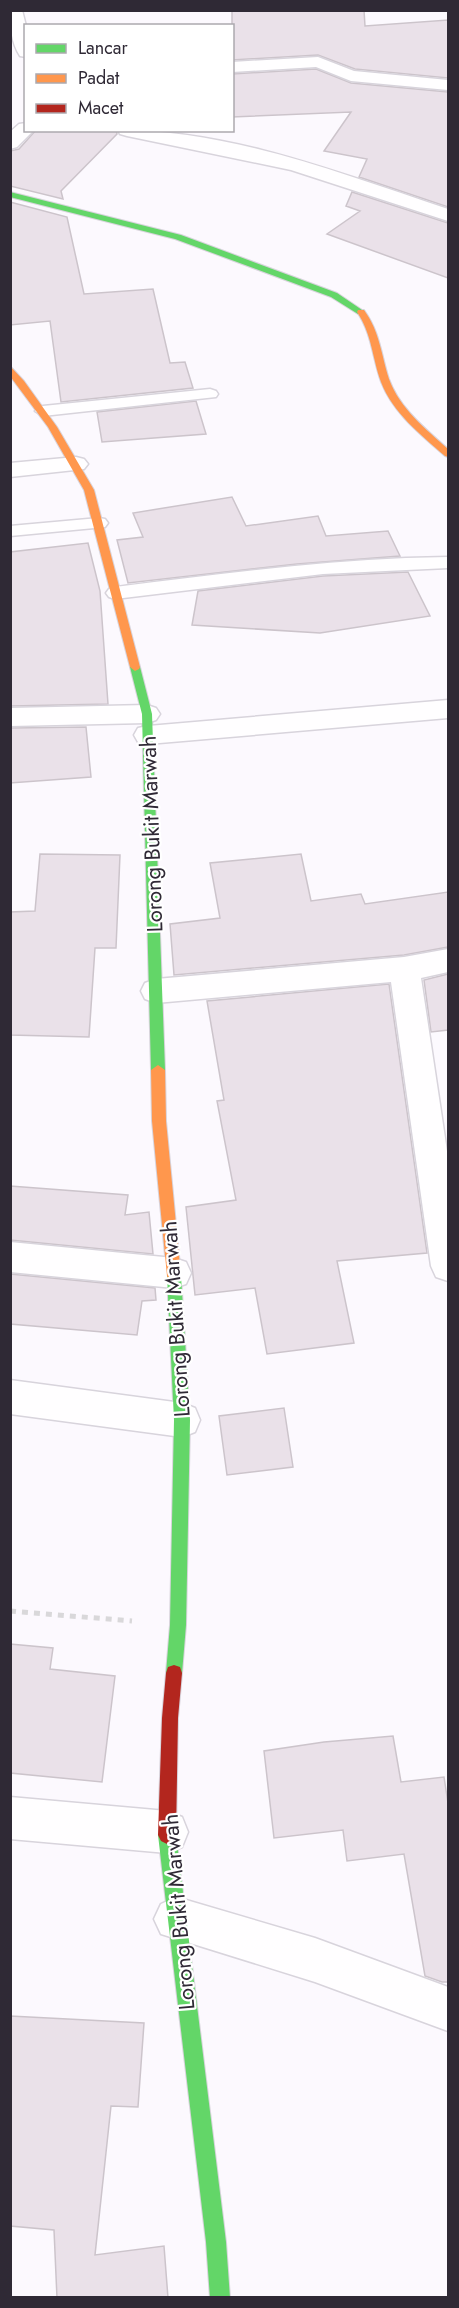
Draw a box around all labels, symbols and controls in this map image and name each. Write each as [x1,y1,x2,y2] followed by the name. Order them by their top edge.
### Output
[24,24,234,132] legend
[78,35,128,61] text: Lancar
[78,65,120,91] text: Padat
[78,95,124,121] text: Macet
[132,735,170,933] street label: Lorong Bukit Marwah
[152,1220,198,1418] street label: Lorong Bukit Marwah
[153,1813,203,2011] street label: Lorong Bukit Marwah

